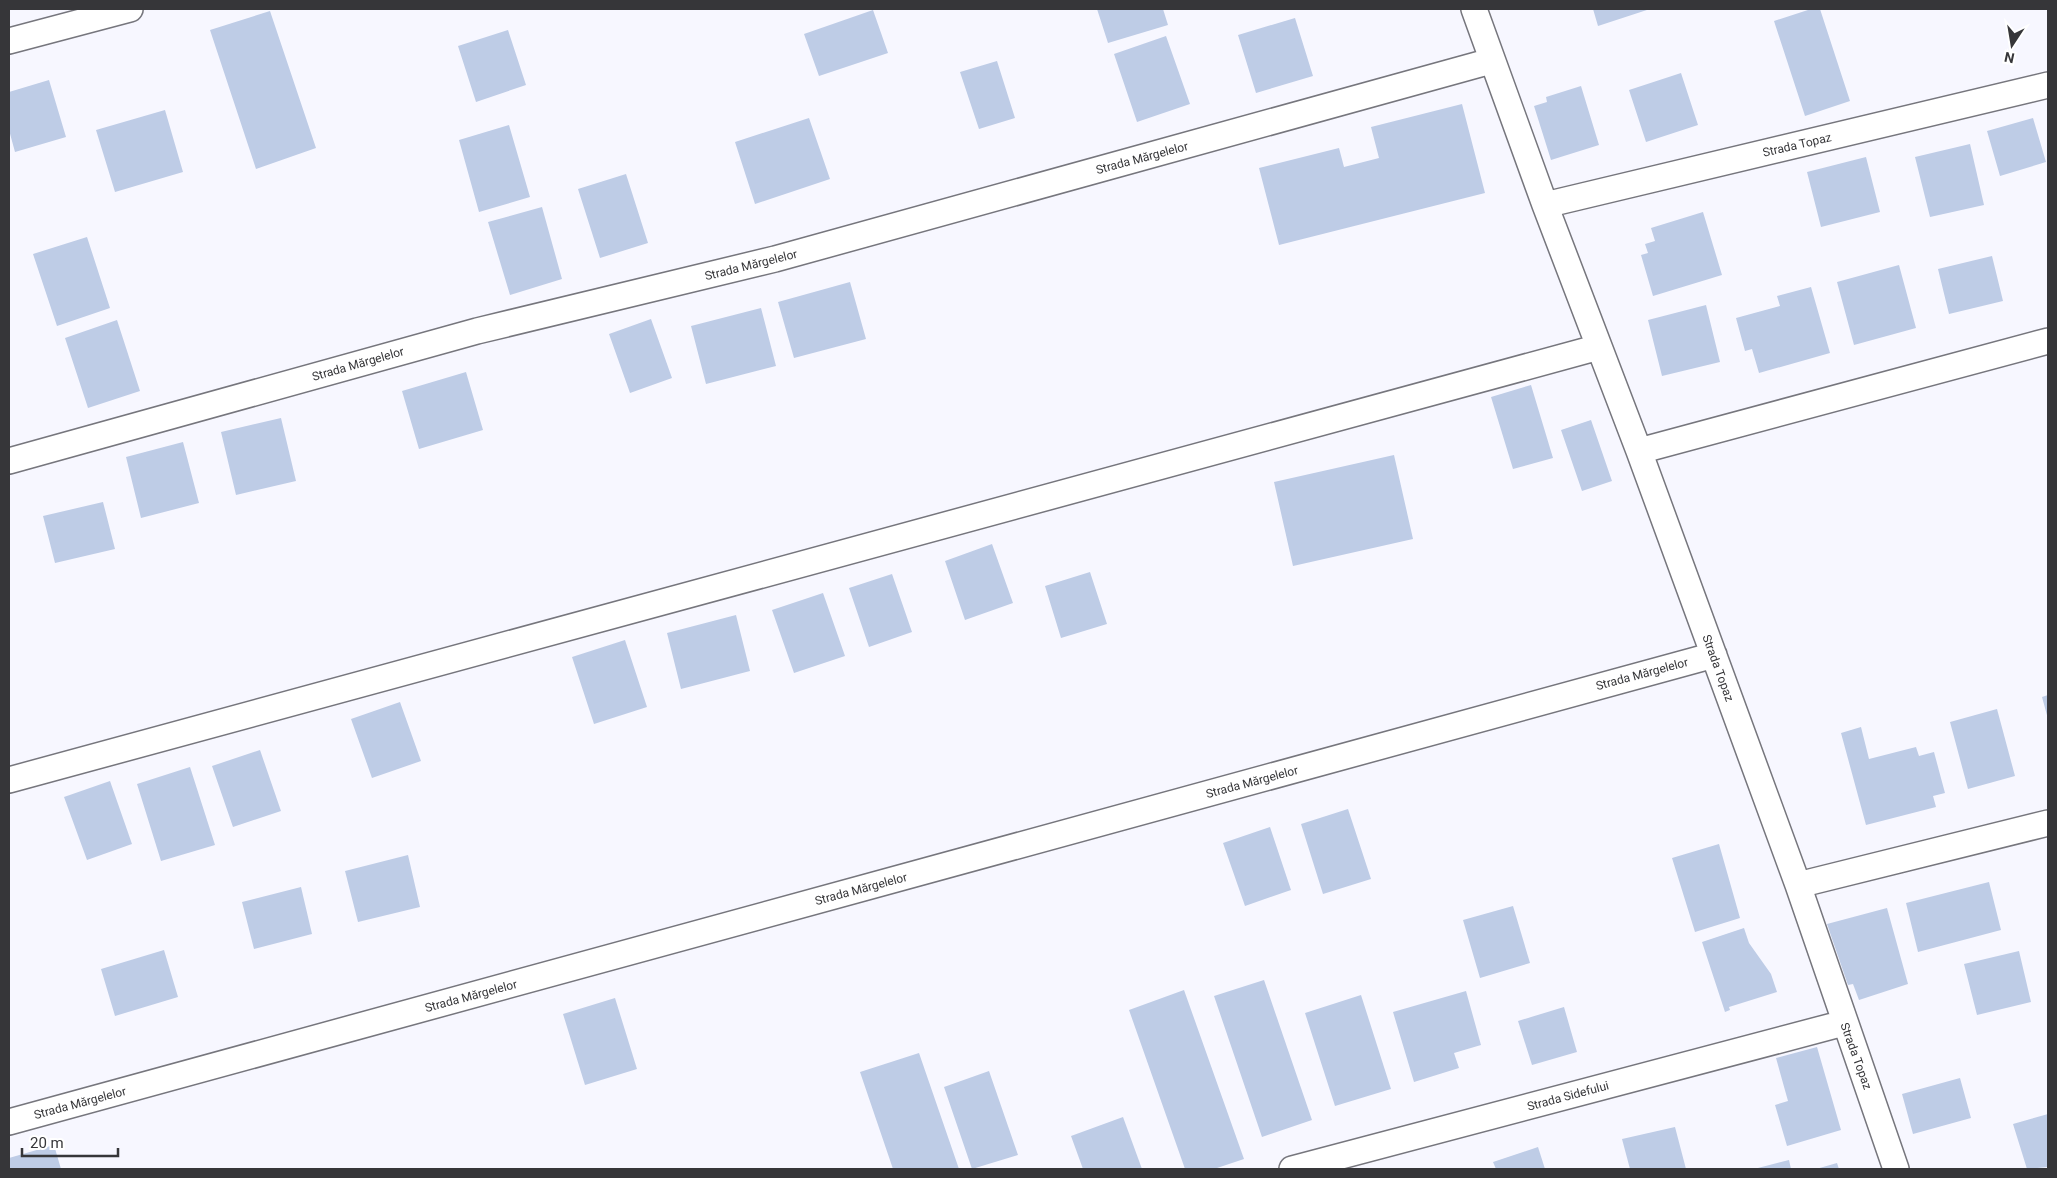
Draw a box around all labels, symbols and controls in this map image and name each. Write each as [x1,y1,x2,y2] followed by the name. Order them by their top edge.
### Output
[1987,20,2037,70] north arrow
[2003,49,2016,67] text: N
[1761,130,1833,160] street label: Strada Topaz
[1094,139,1190,177] street label: Strada Mărgelelor
[703,247,799,283] street label: Strada Mărgelelor
[310,344,406,384] street label: Strada Mărgelelor
[1699,633,1737,703] street label: Strada Topaz
[1594,655,1690,693] street label: Strada Mărgelelor
[1204,763,1300,801] street label: Strada Mărgelelor
[813,870,909,908] street label: Strada Mărgelelor
[423,977,519,1015] street label: Strada Mărgelelor
[1837,1021,1875,1091] street label: Strada Topaz
[1526,1078,1611,1114] street label: Strada Sidefului
[32,1084,128,1122] street label: Strada Mărgelelor
[22,1126,119,1158] scale bar
[30,1134,64,1152] text: 20 m

